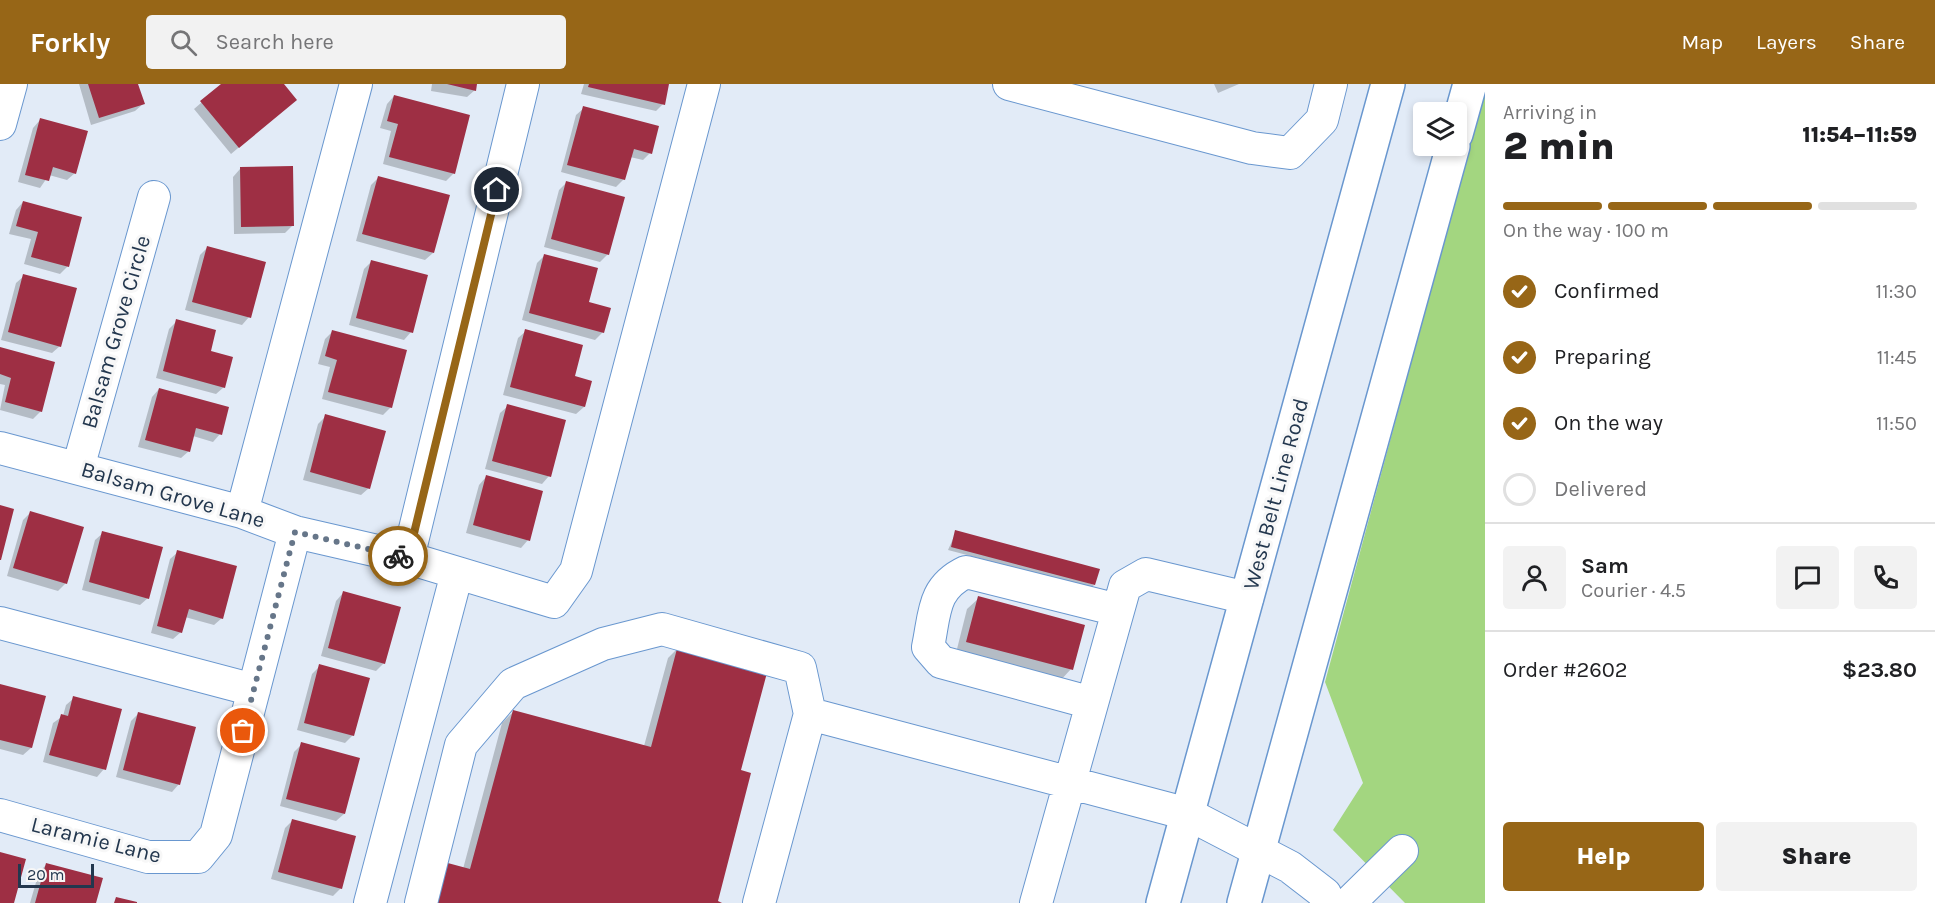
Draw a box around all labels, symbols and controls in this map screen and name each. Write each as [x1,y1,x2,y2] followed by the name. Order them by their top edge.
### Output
[146,15,566,69] search box
[30,26,110,59] text: Forkly
[167,26,200,59] icon: search
[215,29,334,55] text: Search here
[1681,30,1723,54] text: Map
[1756,30,1817,54] text: Layers
[1850,30,1905,54] text: Share
[1503,101,1597,124] text: Arriving in
[1413,102,1467,156] map controls
[1413,102,1467,156] button: layers
[1802,122,1917,148] text: 11:54–11:59
[1503,123,1615,169] text: 2 min
[471,164,522,215] pin
[480,173,513,206] icon: home
[1503,219,1669,242] text: On the way · 100 m
[76,232,156,432] street label: Balsam Grove Circle
[1503,275,1536,308] icon: check
[1554,278,1660,304] text: Confirmed
[1875,280,1917,303] text: 11:30
[1503,341,1536,374] icon: check
[1554,344,1651,370] text: Preparing
[1877,346,1917,369] text: 11:45
[1238,395,1314,593] street label: West Belt Line Road
[1503,407,1536,440] icon: check
[1554,410,1663,436] text: On the way
[1876,412,1917,435] text: 11:50
[78,456,268,534] street label: Balsam Grove Lane
[1554,476,1647,502] text: Delivered
[368,526,428,586] courier
[382,540,415,573] icon: bike
[1503,546,1566,609] button: person
[1776,546,1839,609] button: chat
[1854,546,1917,609] button: phone
[1581,553,1629,579] text: Sam
[1581,579,1686,602] text: Courier · 4.5
[1503,657,1628,683] text: Order #2602
[1842,657,1917,683] text: $23.80
[217,705,268,756] pin
[226,714,259,747] icon: bag
[28,811,164,869] street label: Laramie Lane
[1503,822,1704,891] button: Help
[1716,822,1917,891] button: Share
[18,861,94,888] scale bar
[27,865,65,884] text: 20 m

